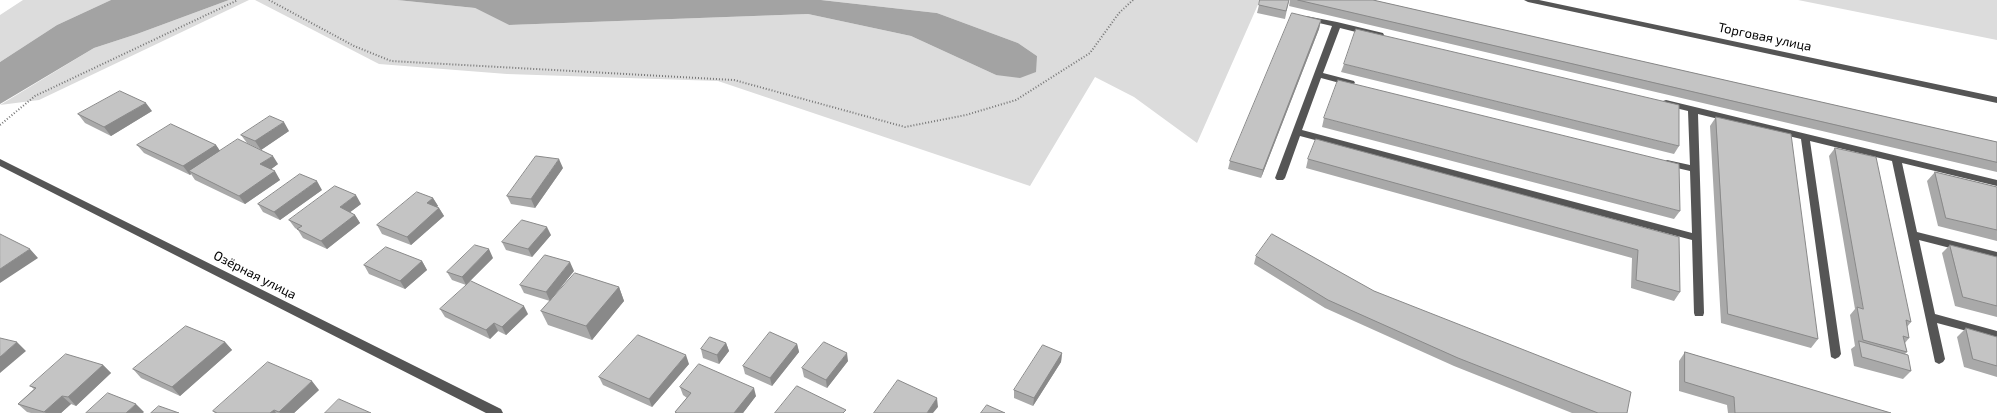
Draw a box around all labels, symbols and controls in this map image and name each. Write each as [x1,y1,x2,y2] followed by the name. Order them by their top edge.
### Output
[1717,19,1813,55] street label: Торговая улица
[211,247,299,303] street label: Озёрная улица

